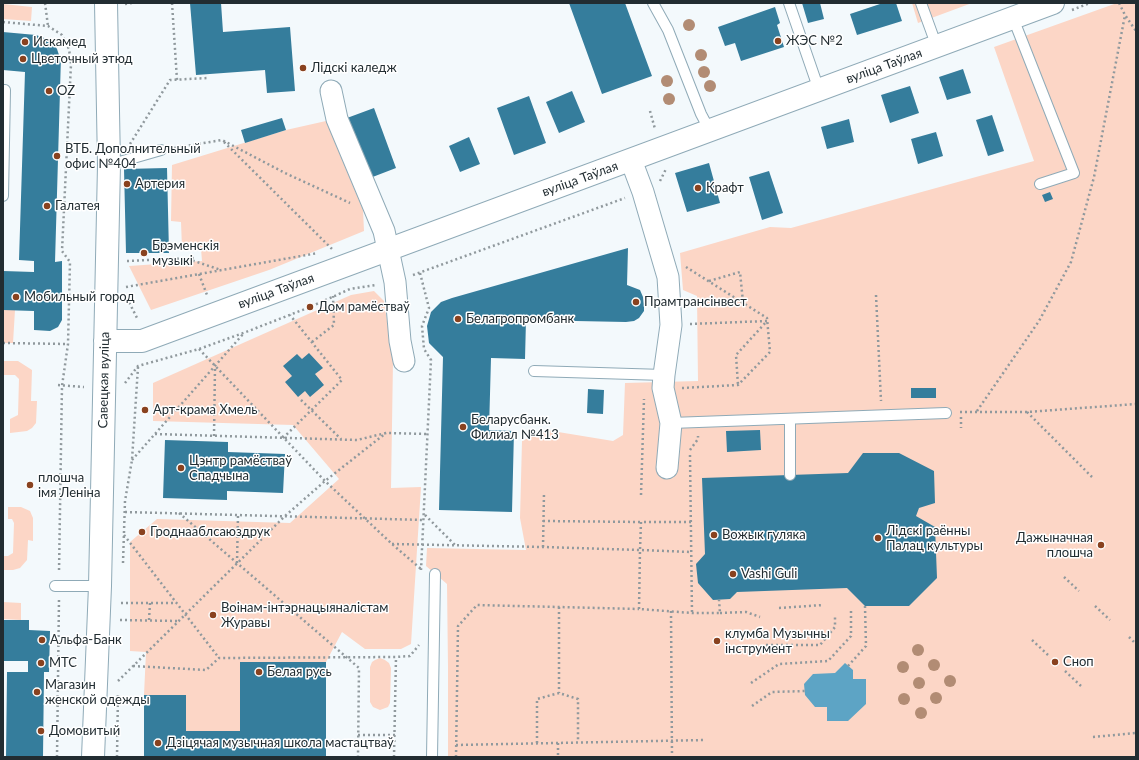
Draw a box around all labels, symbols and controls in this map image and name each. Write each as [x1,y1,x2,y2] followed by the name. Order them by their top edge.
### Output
[786,33,843,49] place label: ЖЭС №2
[33,34,86,50] place label: Искамед
[773,36,783,46] marker: ЖЭС №2
[20,37,30,47] marker: Искамед
[844,45,924,87] street label: вуліца Таўлая
[31,51,133,67] place label: Цветочный этюд
[18,54,28,64] marker: Цветочный этюд
[311,60,397,76] place label: Лідскі каледж
[298,63,308,73] marker: Лідскі каледж
[57,83,75,99] place label: OZ
[44,86,54,96] marker: OZ
[65,141,201,172] place label: ВТБ. Дополнительный офис №404
[52,151,62,161] marker: ВТБ. Дополнительный офис №404
[540,158,620,200] street label: вуліца Таўлая
[135,176,185,192] place label: Артерия
[122,179,132,189] marker: Артерия
[706,180,744,196] place label: Крафт
[693,183,703,193] marker: Крафт
[55,198,100,214] place label: Галатея
[42,201,52,211] marker: Галатея
[152,238,219,269] place label: Брэменскія музыкі
[139,248,149,258] marker: Брэменскія музыкі
[236,270,316,312] street label: вуліца Таўлая
[24,289,135,305] place label: Мобильный город
[11,292,21,302] marker: Мобильный город
[644,294,747,310] place label: Прамтрансінвест
[631,297,641,307] marker: Прамтрансінвест
[318,299,410,315] place label: Дом рамёстваў
[305,302,315,312] marker: Дом рамёстваў
[466,311,574,327] place label: Белагропромбанк
[453,314,463,324] marker: Белагропромбанк
[95,332,113,428] street label: Савецкая вуліца
[153,402,258,418] place label: Арт-крама Хмель
[140,405,150,415] marker: Арт-крама Хмель
[471,412,559,443] place label: Беларусбанк. Филиал №413
[458,422,468,432] marker: Беларусбанк. Филиал №413
[189,453,292,484] place label: Цэнтр рамёстваў Спадчына
[176,463,186,473] marker: Цэнтр рамёстваў Спадчына
[38,470,100,501] place label: плошча імя Леніна
[25,480,35,490] marker: плошча імя Леніна
[886,523,983,554] place label: Лідскі раённы Палац культуры
[150,524,270,540] place label: Гроднааблсаюздрук
[137,527,147,537] marker: Гроднааблсаюздрук
[722,527,806,543] place label: Вожык гуляка
[709,530,719,540] marker: Вожык гуляка
[1016,530,1093,561] place label: Дажыначная плошча
[873,533,883,543] marker: Лідскі раённы Палац культуры
[1096,540,1106,550] marker: Дажыначная плошча
[741,566,797,582] place label: Vashi Guli
[728,569,738,579] marker: Vashi Guli
[221,600,388,631] place label: Воінам-інтэрнацыяналістам Журавы
[208,610,218,620] marker: Воінам-інтэрнацыяналістам Журавы
[725,626,830,657] place label: клумба Музычны інструмент
[50,632,122,648] place label: Альфа-Банк
[37,635,47,645] marker: Альфа-Банк
[712,636,722,646] marker: клумба Музычны інструмент
[1063,654,1094,670] place label: Сноп
[49,655,77,671] place label: МТС
[1050,657,1060,667] marker: Сноп
[36,658,46,668] marker: МТС
[267,664,332,680] place label: Белая русь
[254,667,264,677] marker: Белая русь
[45,677,150,708] place label: Магазин женской одежды
[32,687,42,697] marker: Магазин женской одежды
[49,723,120,739] place label: Домовитый
[36,726,46,736] marker: Домовитый
[166,735,394,751] place label: Дзіцячая музычная школа мастацтваў
[153,738,163,748] marker: Дзіцячая музычная школа мастацтваў

